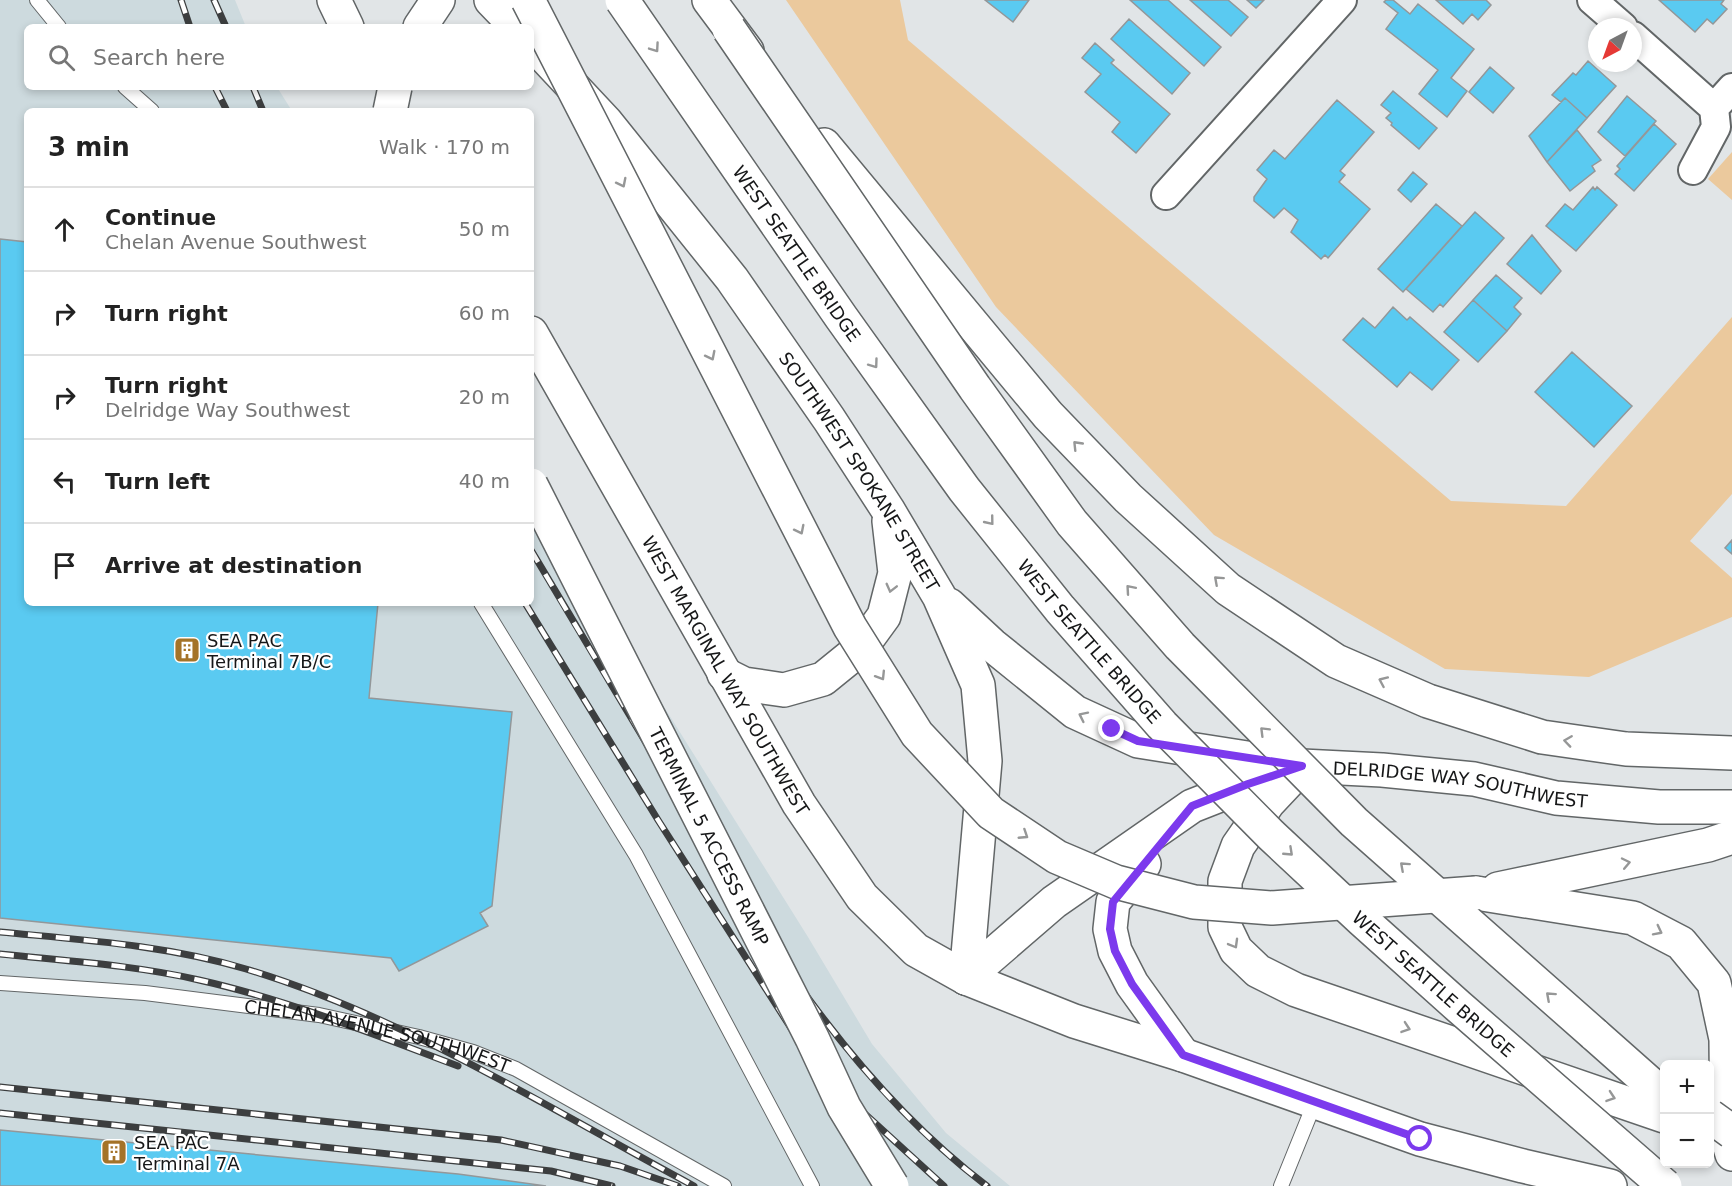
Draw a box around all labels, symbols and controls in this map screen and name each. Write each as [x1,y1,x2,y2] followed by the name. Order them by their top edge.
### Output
[1588,18,1642,72] north arrow
[24,24,534,90] search box
[45,41,78,74] icon: search
[648,42,659,53] one-way arrow
[93,45,225,70] text: Search here
[48,132,130,162] text: 3 min
[379,135,510,159] text: Walk · 170 m
[729,161,865,345] street label: WEST SEATTLE BRIDGE
[615,176,626,187] one-way arrow
[105,205,216,230] text: Continue
[48,213,81,246] icon: ahead
[459,217,510,241] text: 50 m
[105,230,367,254] text: Chelan Avenue Southwest
[48,297,81,330] icon: right
[105,301,228,326] text: Turn right
[459,301,510,325] text: 60 m
[775,348,945,596] street label: SOUTHWEST SPOKANE STREET
[704,350,715,361] one-way arrow
[867,357,878,368] one-way arrow
[105,373,228,398] text: Turn right
[48,381,81,414] icon: right
[459,385,510,409] text: 20 m
[105,398,350,422] text: Delridge Way Southwest
[1073,441,1084,451] one-way arrow
[48,465,81,498] icon: left
[105,469,210,494] text: Turn left
[459,469,510,493] text: 40 m
[982,514,993,525] one-way arrow
[793,523,804,534] one-way arrow
[638,532,814,820] street label: WEST MARGINAL WAY SOUTHWEST
[48,549,81,582] icon: arrive
[105,553,362,578] text: Arrive at destination
[1014,555,1166,727] street label: WEST SEATTLE BRIDGE
[1214,576,1224,587] one-way arrow
[885,583,898,593] one-way arrow
[1126,585,1137,596] one-way arrow
[206,630,331,672] place label: SEA PAC Terminal 7B/C
[172,635,202,665] building icon: SEA PAC Terminal 7B/C
[873,670,885,680] one-way arrow
[1379,677,1390,689] one-way arrow
[1079,711,1090,723] one-way arrow
[1098,715,1124,741] route end
[645,723,774,949] street label: TERMINAL 5 ACCESS RAMP
[1260,727,1271,738] one-way arrow
[1564,735,1573,747] one-way arrow
[1332,757,1589,811] street label: DELRIDGE WAY SOUTHWEST
[1017,828,1028,839] one-way arrow
[1283,845,1293,856] one-way arrow
[1621,857,1631,870] one-way arrow
[1400,862,1411,873] one-way arrow
[1348,906,1519,1061] street label: WEST SEATTLE BRIDGE
[1652,924,1662,935] one-way arrow
[1227,938,1238,948] one-way arrow
[1546,992,1557,1003] one-way arrow
[243,995,514,1077] street label: CHELAN AVENUE SOUTHWEST
[1400,1020,1411,1033] one-way arrow
[1660,1060,1714,1168] map controls
[1660,1060,1714,1114] button: +
[1605,1090,1616,1103] one-way arrow
[1660,1114,1714,1168] button: −
[1406,1125,1432,1151] route start
[133,1132,240,1174] place label: SEA PAC Terminal 7A
[99,1137,129,1167] building icon: SEA PAC Terminal 7A

